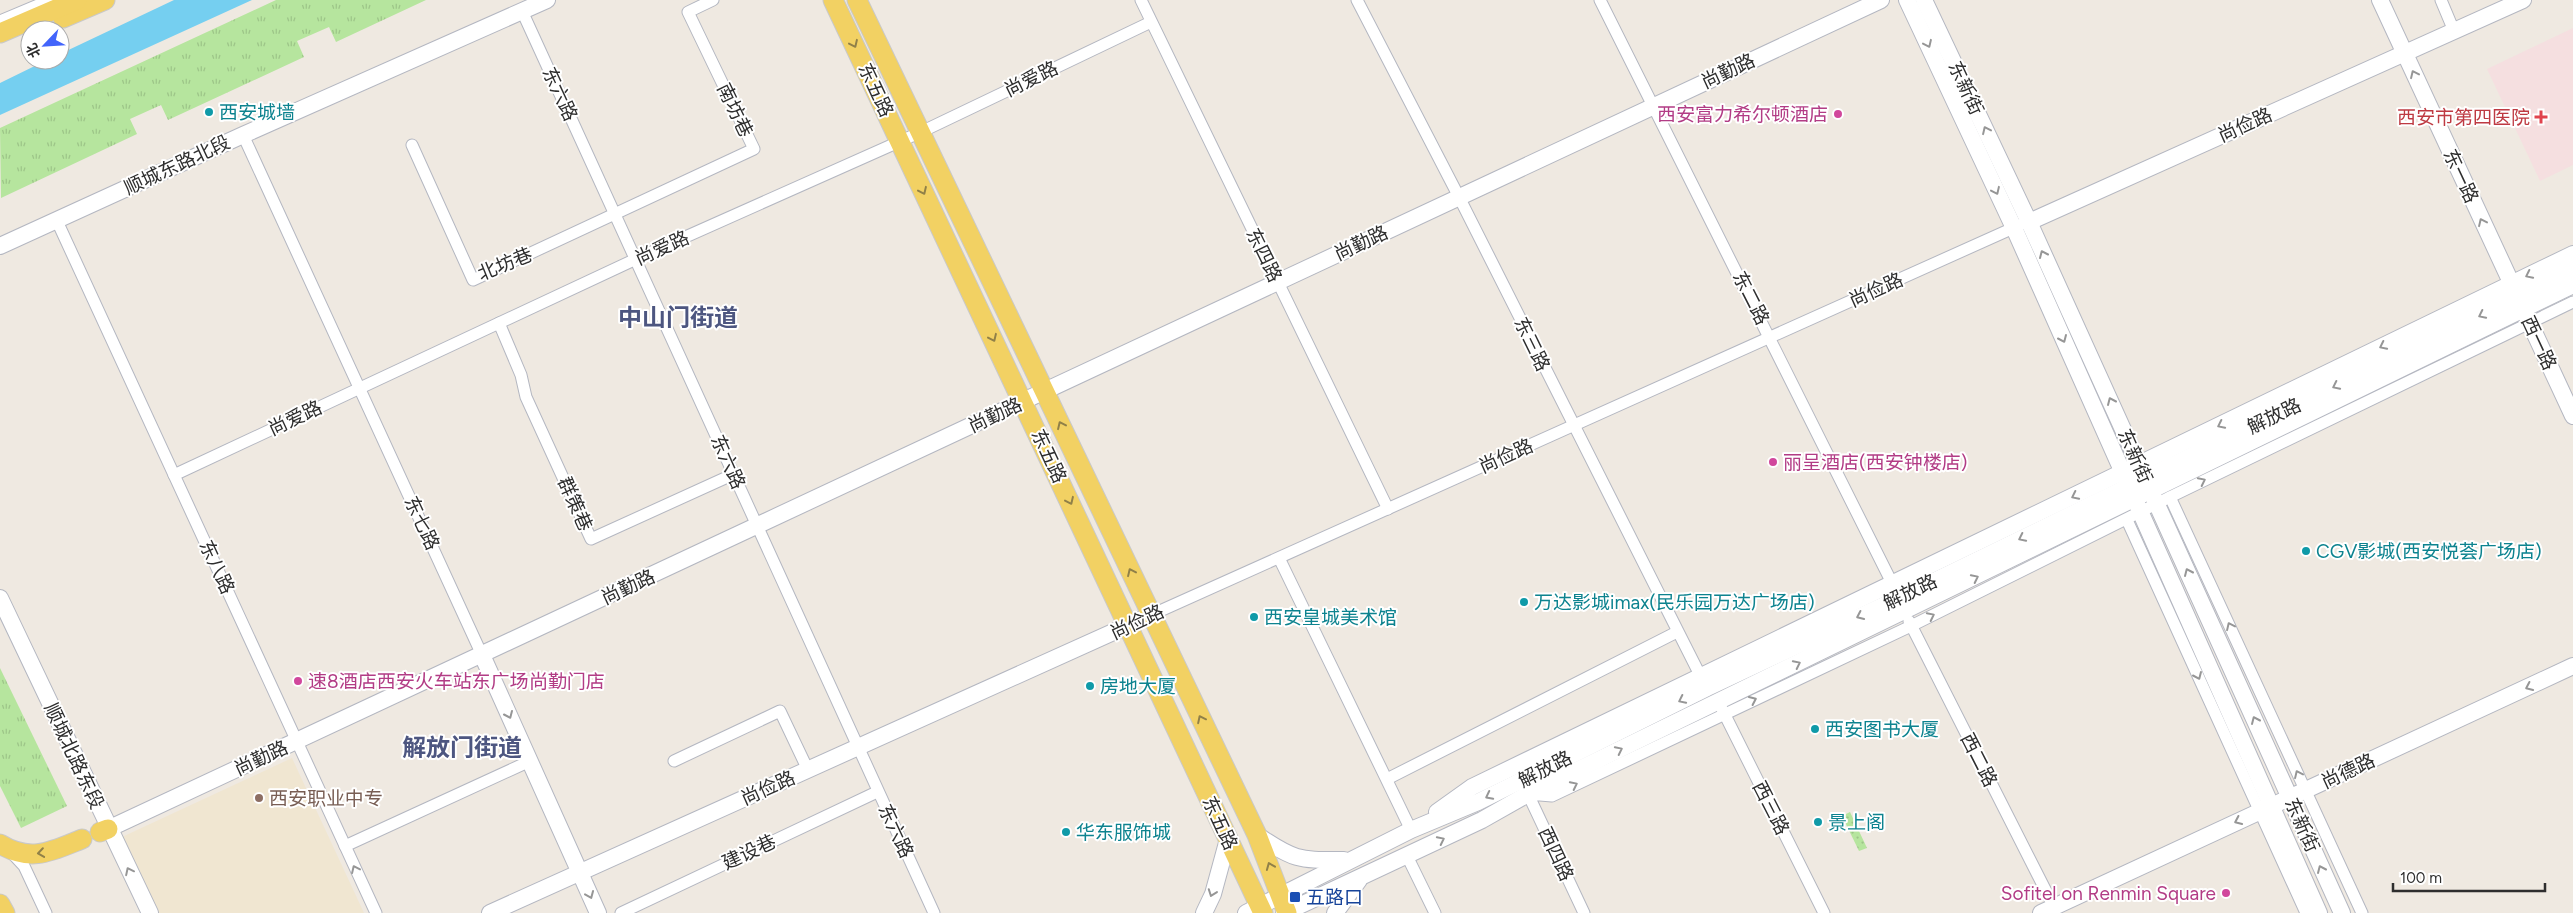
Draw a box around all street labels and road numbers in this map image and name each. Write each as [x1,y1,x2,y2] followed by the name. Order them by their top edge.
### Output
[1697,49,1759,93] street label: 尚勤路
[1000,56,1062,102] street label: 尚爱路
[1944,57,1988,119] street label: 东新街
[854,59,898,121] street label: 东五路
[538,63,582,125] street label: 东六路
[712,79,758,141] street label: 南坊巷
[2214,103,2276,147] street label: 尚俭路
[120,130,234,200] street label: 顺城东路北段
[2439,145,2483,207] street label: 东一路
[1330,221,1392,265] street label: 尚勤路
[1241,224,1287,286] street label: 东四路
[631,226,693,270] street label: 尚爱路
[474,243,536,285] street label: 北坊巷
[1728,267,1774,329] street label: 东二路
[1845,268,1907,312] street label: 尚俭路
[2517,312,2561,374] street label: 西一路
[1509,313,1555,375] street label: 东三路
[964,393,1026,437] street label: 尚勤路
[2243,393,2305,439] street label: 解放路
[264,396,326,440] street label: 尚爱路
[1027,425,1071,487] street label: 东五路
[2113,425,2157,487] street label: 东新街
[706,431,750,493] street label: 东六路
[1475,434,1537,478] street label: 尚俭路
[553,473,597,535] street label: 群策巷
[400,492,444,554] street label: 东七路
[195,536,239,598] street label: 东八路
[597,565,659,609] street label: 尚勤路
[1879,569,1941,615] street label: 解放路
[1106,600,1168,644] street label: 尚俭路
[39,699,109,813] street label: 顺城北路东段
[1956,729,2002,791] street label: 西二路
[230,736,292,780] street label: 尚勤路
[1514,746,1576,792] street label: 解放路
[2317,749,2379,793] street label: 尚德路
[737,766,799,810] street label: 尚俭路
[1748,777,1794,839] street label: 西三路
[1198,792,1242,854] street label: 东五路
[2280,794,2324,856] street label: 东新街
[874,800,918,862] street label: 东六路
[1534,823,1578,885] street label: 西四路
[718,830,780,874] street label: 建设巷

